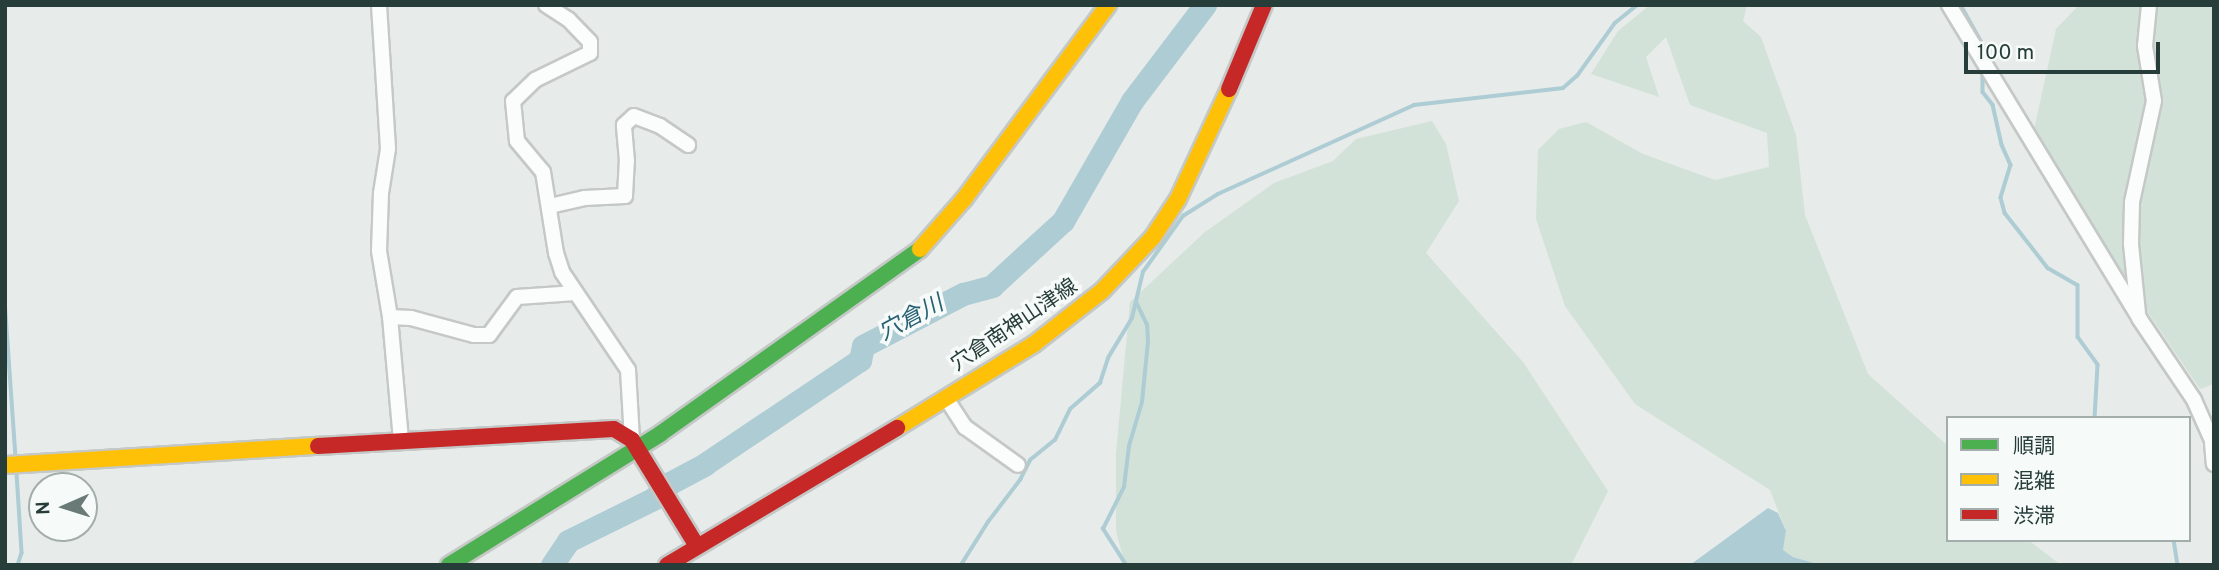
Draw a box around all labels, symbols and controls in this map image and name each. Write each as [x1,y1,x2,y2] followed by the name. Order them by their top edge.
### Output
[1967,28,2163,72] scale bar
[1977,40,2034,67] text: 100 m
[947,274,1083,378] street label: 穴倉南神山津線
[875,292,949,348] water label: 穴倉川
[1946,416,2191,542] legend
[2013,434,2055,461] text: 順調
[2013,469,2055,496] text: 混雑
[28,472,98,542] north arrow
[32,501,56,515] text: N
[2013,504,2055,531] text: 渋滞

